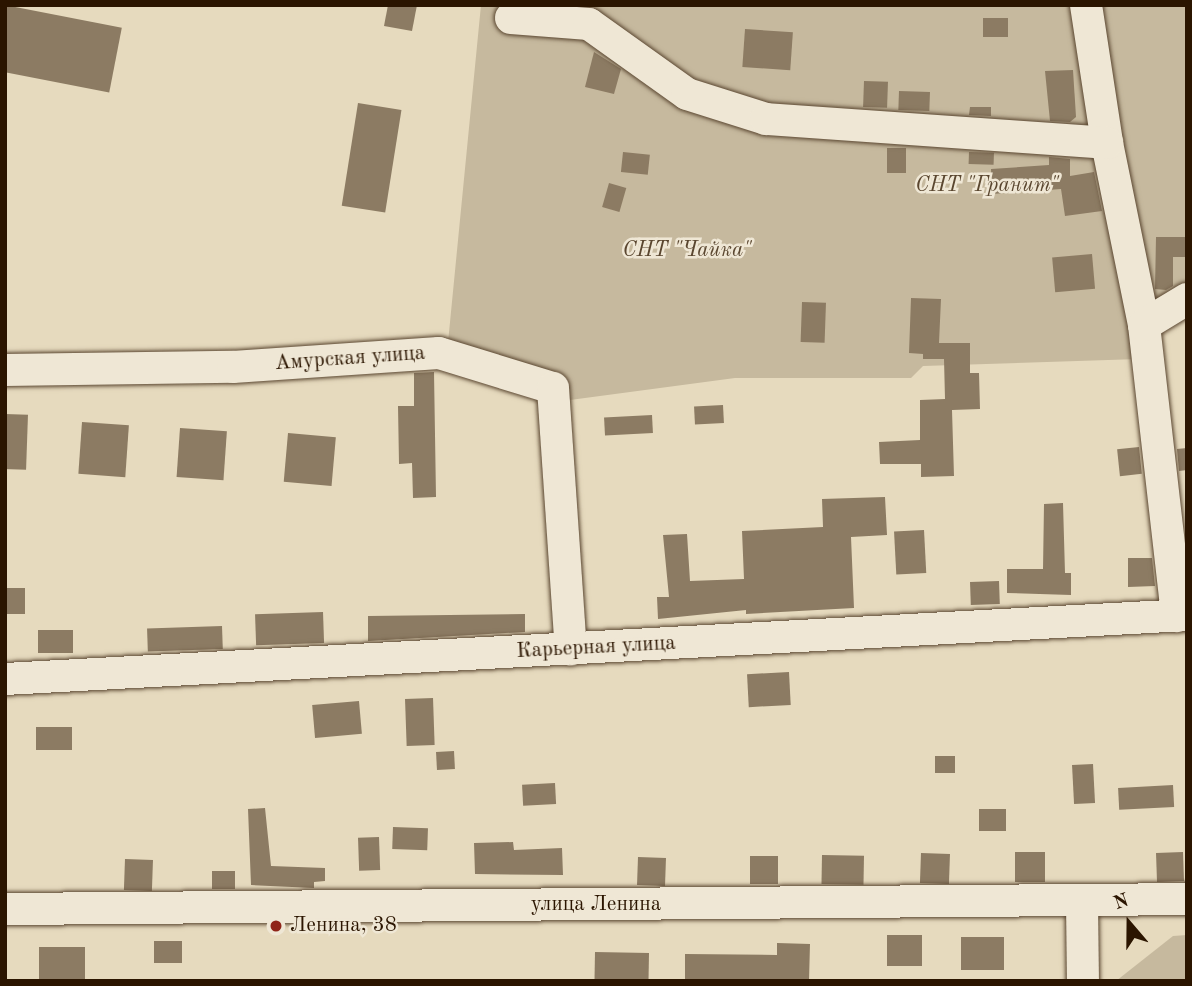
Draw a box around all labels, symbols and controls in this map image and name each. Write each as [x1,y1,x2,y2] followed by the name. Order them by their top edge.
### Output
[915,173,1059,199] park label: СНТ "Гранит"
[623,238,751,264] park label: СНТ "Чайка"
[274,341,426,377] street label: Амурская улица
[516,631,676,665] street label: Карьерная улица
[1094,888,1164,958] north arrow
[1112,891,1132,914] text: N
[531,892,661,918] street label: улица Ленина
[290,913,397,939] place label: Ленина, 38
[268,918,284,934] marker: Ленина, 38

